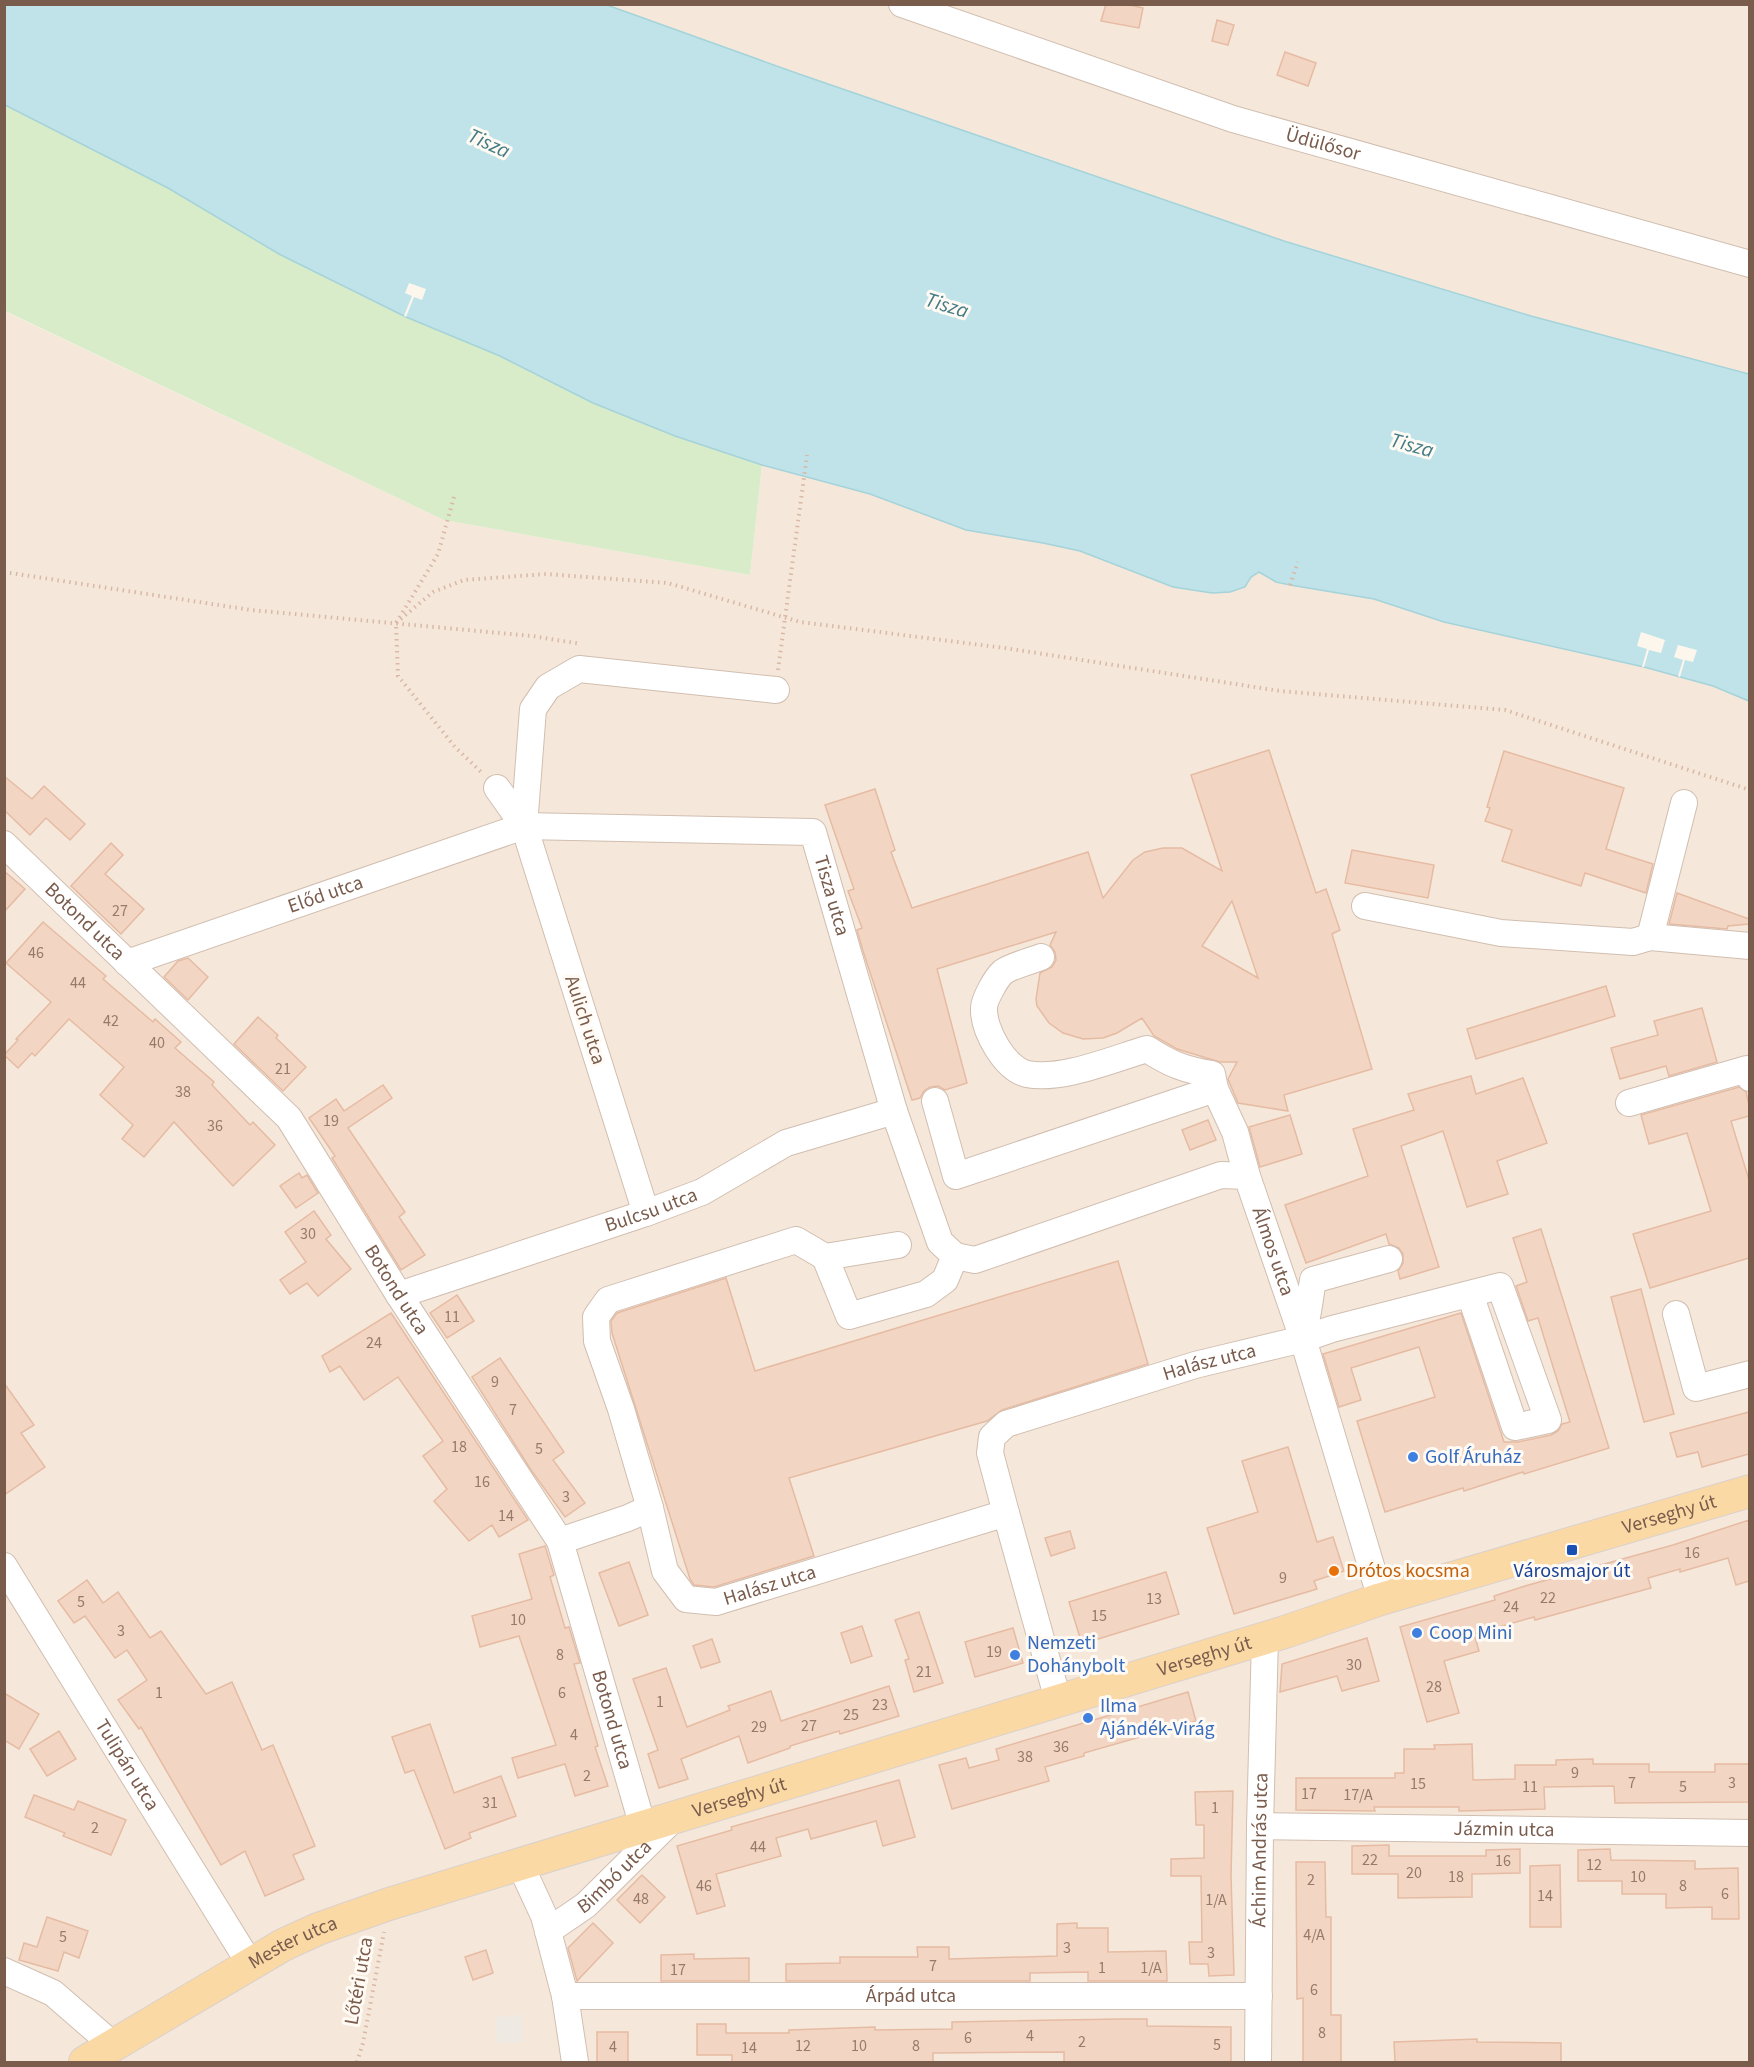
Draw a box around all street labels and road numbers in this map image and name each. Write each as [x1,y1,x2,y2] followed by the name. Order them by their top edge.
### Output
[1282,120,1364,168] street label: Üdülősor
[807,852,856,939] street label: Tisza utca
[284,869,367,920] street label: Előd utca
[38,876,131,967] street label: Botond utca
[557,972,613,1068] street label: Aulich utca
[601,1181,702,1240] street label: Bulcsu utca
[1245,1203,1301,1300] street label: Álmos utca
[357,1239,436,1341] street label: Botond utca
[1159,1337,1259,1388] street label: Halász utca
[1619,1488,1720,1542] street label: Verseghy út
[720,1558,819,1613] street label: Halász utca
[1154,1629,1255,1684] street label: Verseghy út
[584,1667,640,1773] street label: Botond utca
[88,1714,166,1816] street label: Tulipán utca
[689,1770,790,1825] street label: Verseghy út
[1245,1772,1275,1927] street label: Áchim András utca
[1453,1815,1555,1844] street label: Jázmin utca
[572,1833,658,1921] street label: Bimbó utca
[243,1909,341,1976] street label: Mester utca
[338,1935,380,2027] street label: Lőtéri utca
[866,1982,956,2010] street label: Árpád utca

